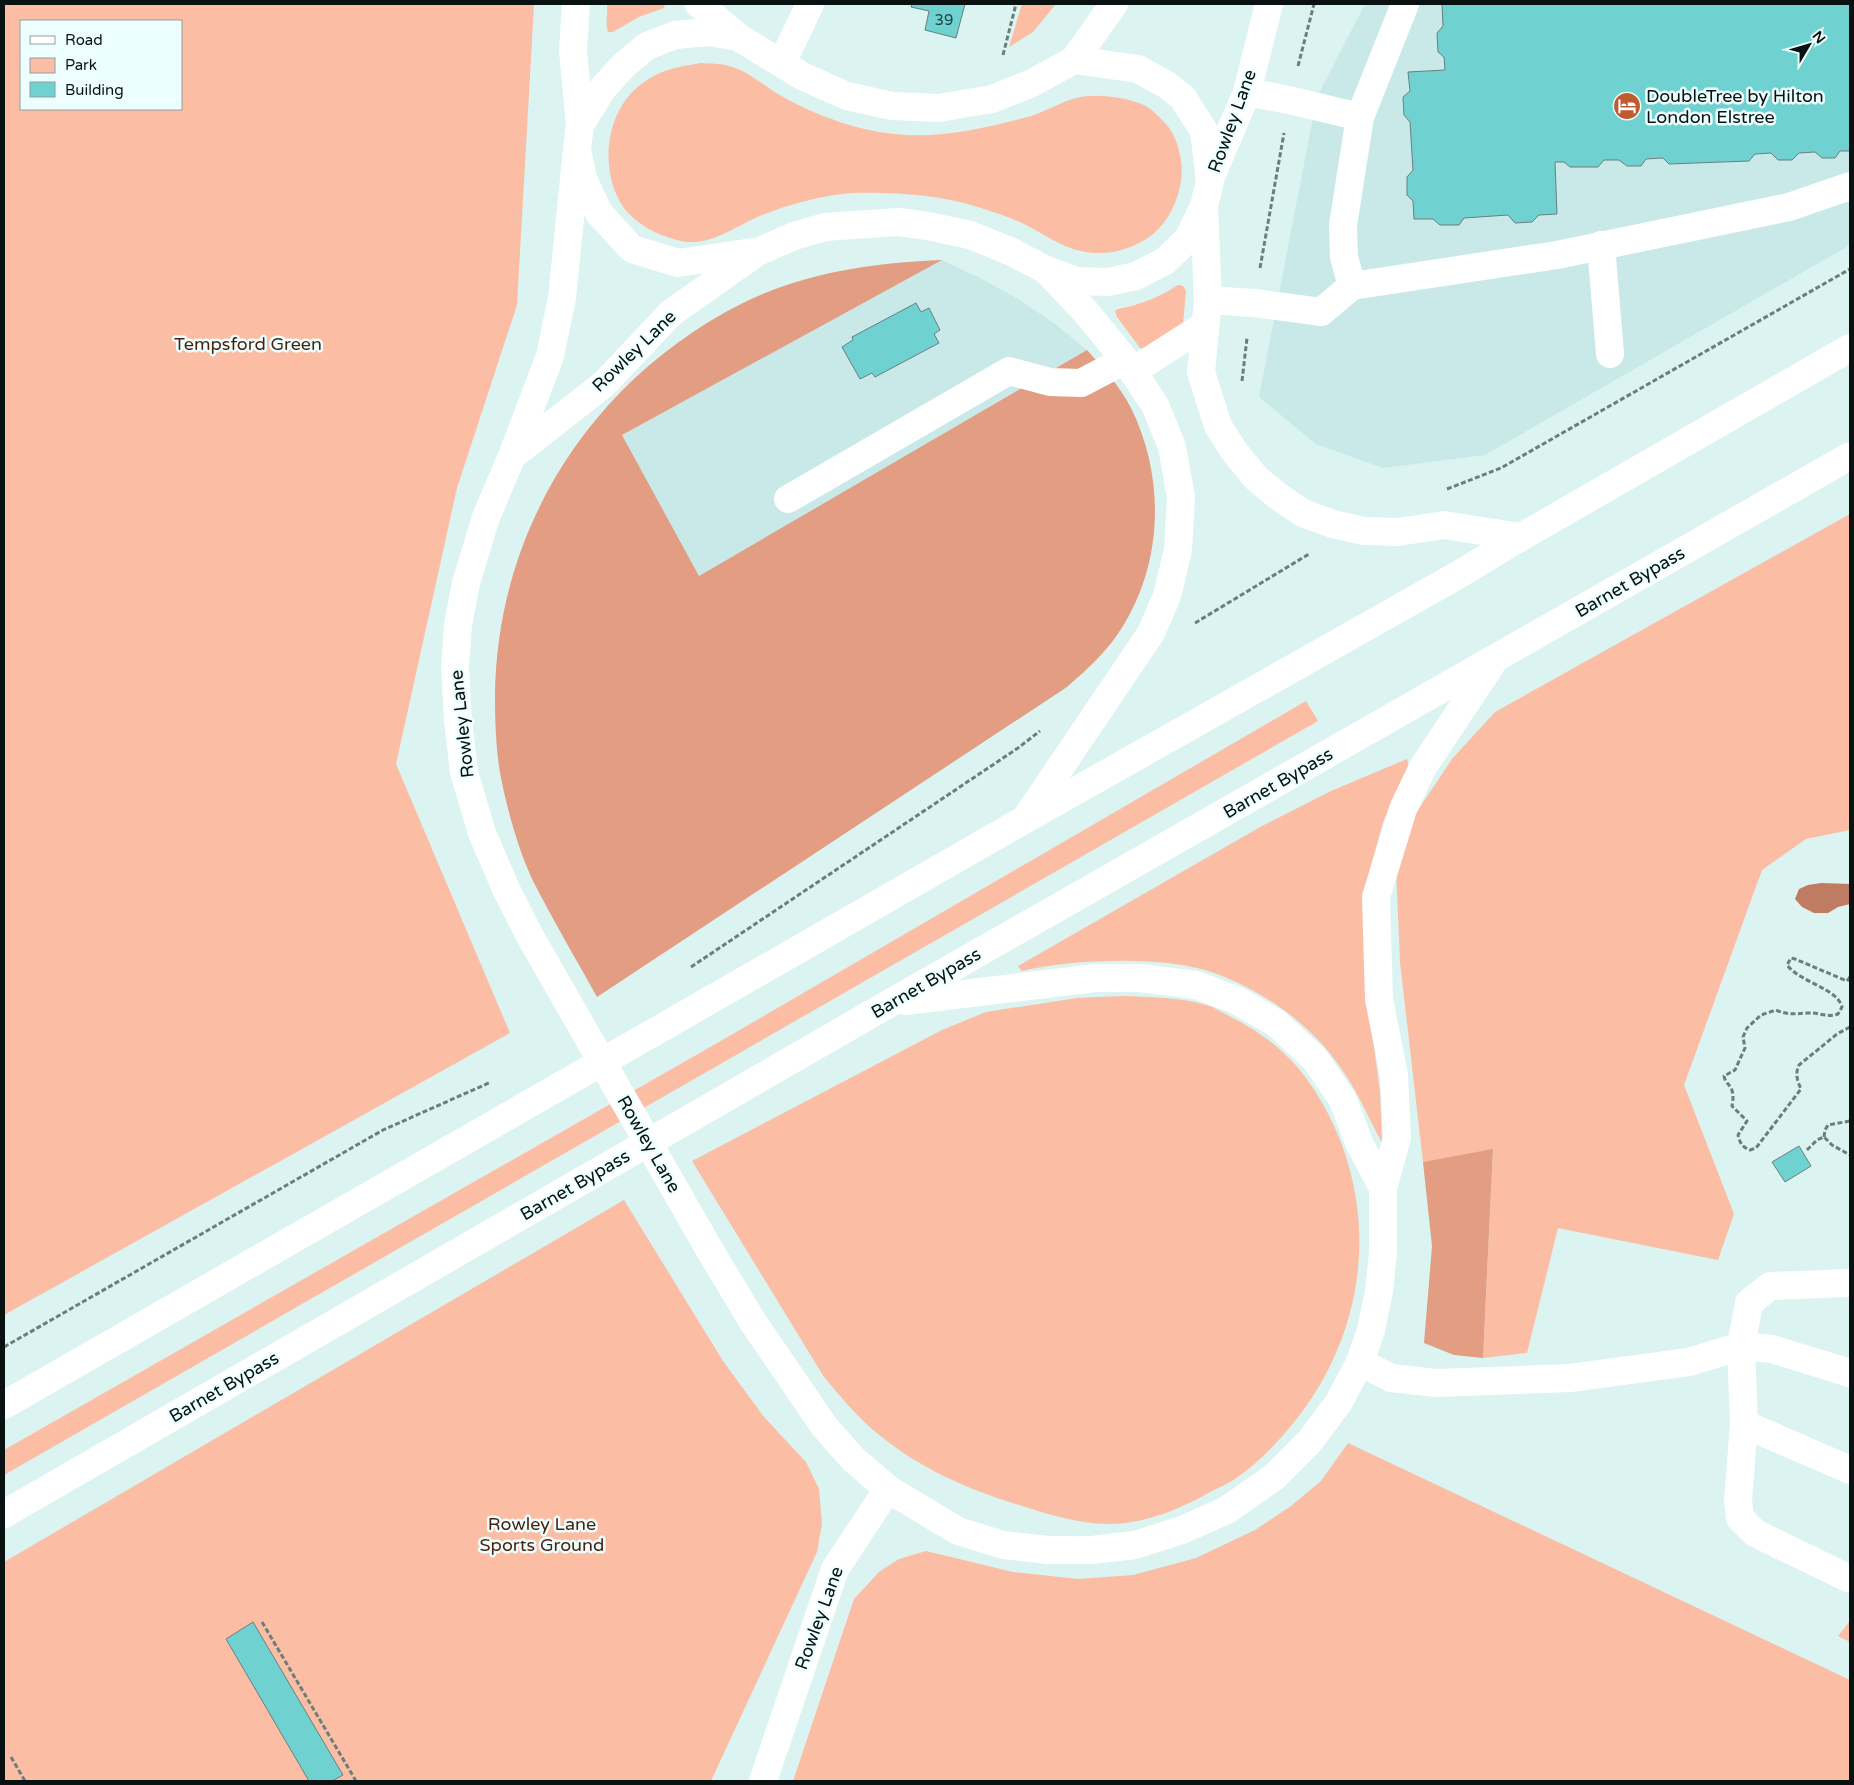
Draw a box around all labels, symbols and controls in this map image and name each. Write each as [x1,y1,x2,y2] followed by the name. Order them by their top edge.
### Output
[935,11,953,29] house number: 39
[20,20,182,110] legend
[1784,20,1834,70] north arrow
[1809,28,1829,47] text: N
[65,31,103,49] text: Road
[65,56,97,74] text: Park
[1203,66,1261,176] street label: Rowley Lane
[65,81,124,99] text: Building
[1646,85,1824,128] place label: DoubleTree by Hilton London Elstree
[1612,91,1642,121] hotel icon: DoubleTree by Hilton London Elstree
[587,305,681,397] street label: Rowley Lane
[174,333,322,355] park label: Tempsford Green
[1571,542,1689,622] street label: Barnet Bypass
[445,669,479,779] street label: Rowley Lane
[1219,743,1337,823] street label: Barnet Bypass
[867,943,985,1023] street label: Barnet Bypass
[612,1092,686,1196] street label: Rowley Lane
[516,1145,634,1225] street label: Barnet Bypass
[165,1347,283,1427] street label: Barnet Bypass
[480,1513,604,1556] park label: Rowley Lane Sports Ground
[790,1563,848,1673] street label: Rowley Lane

